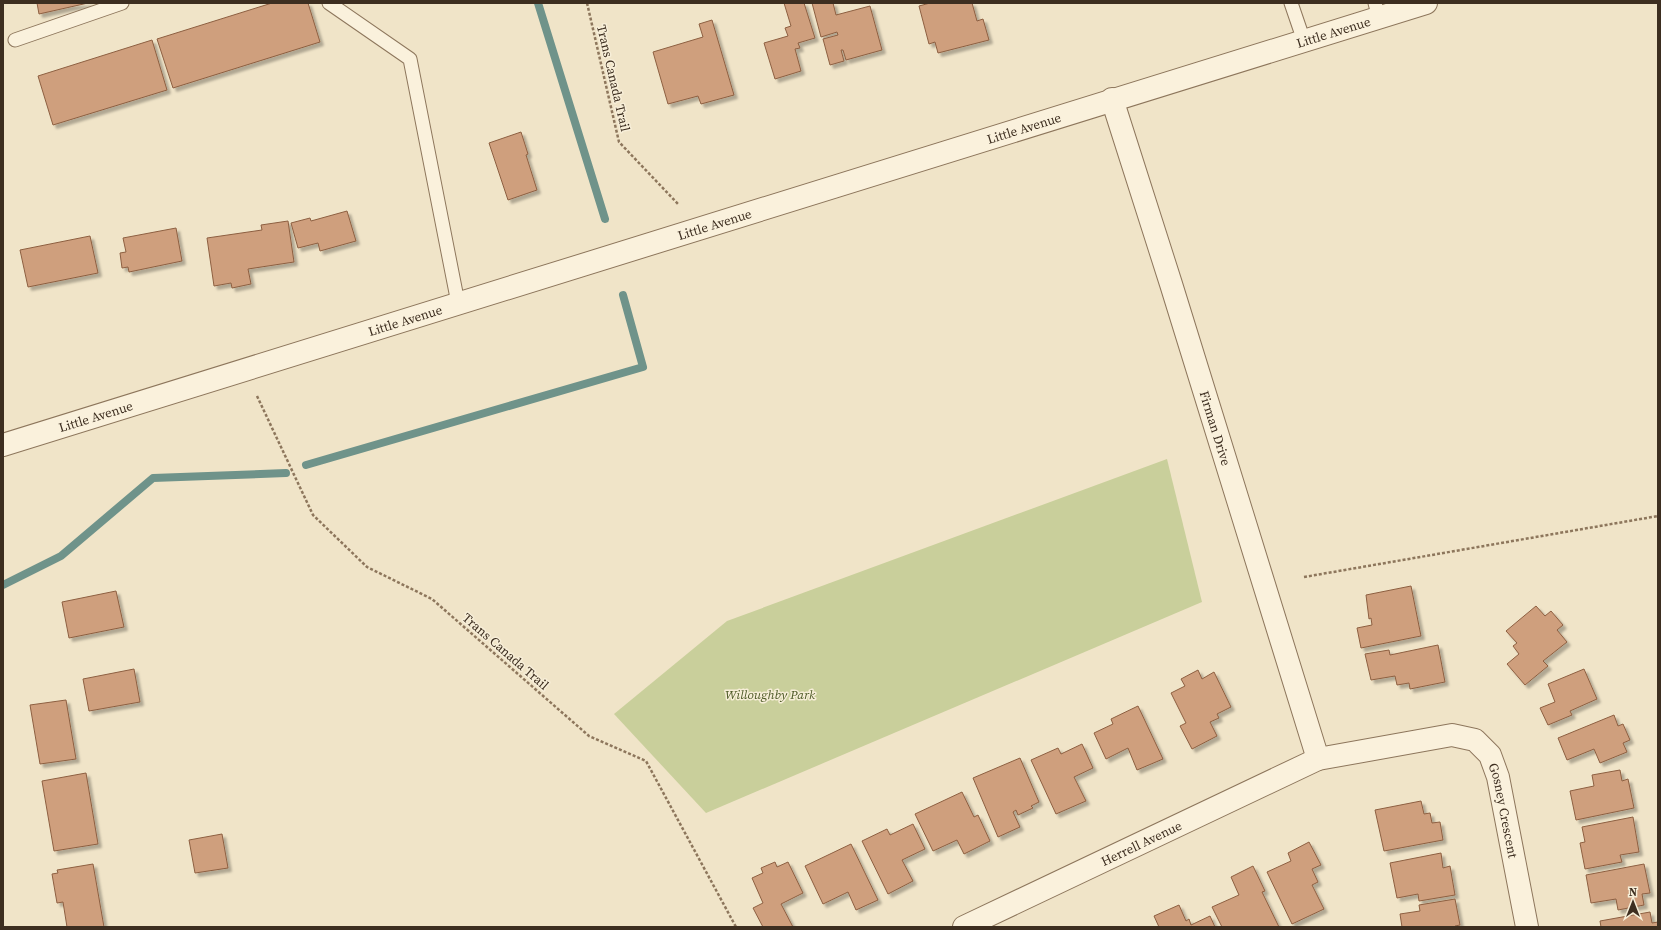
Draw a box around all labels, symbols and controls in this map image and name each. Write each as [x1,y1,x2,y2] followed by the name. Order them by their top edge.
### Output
[1294,13,1373,52] street label: Little Avenue
[593,23,634,133] street label: Trans Canada Trail
[985,109,1063,148] street label: Little Avenue
[676,205,754,244] street label: Little Avenue
[366,301,445,340] street label: Little Avenue
[1196,389,1235,468] street label: Firman Drive
[57,397,135,436] street label: Little Avenue
[459,609,552,694] street label: Trans Canada Trail
[725,686,816,703] park label: Willoughby Park
[1485,761,1522,860] street label: Gosney Crescent
[1098,817,1185,870] street label: Herrell Avenue
[1613,882,1653,922] north arrow
[1629,885,1637,900] text: N

